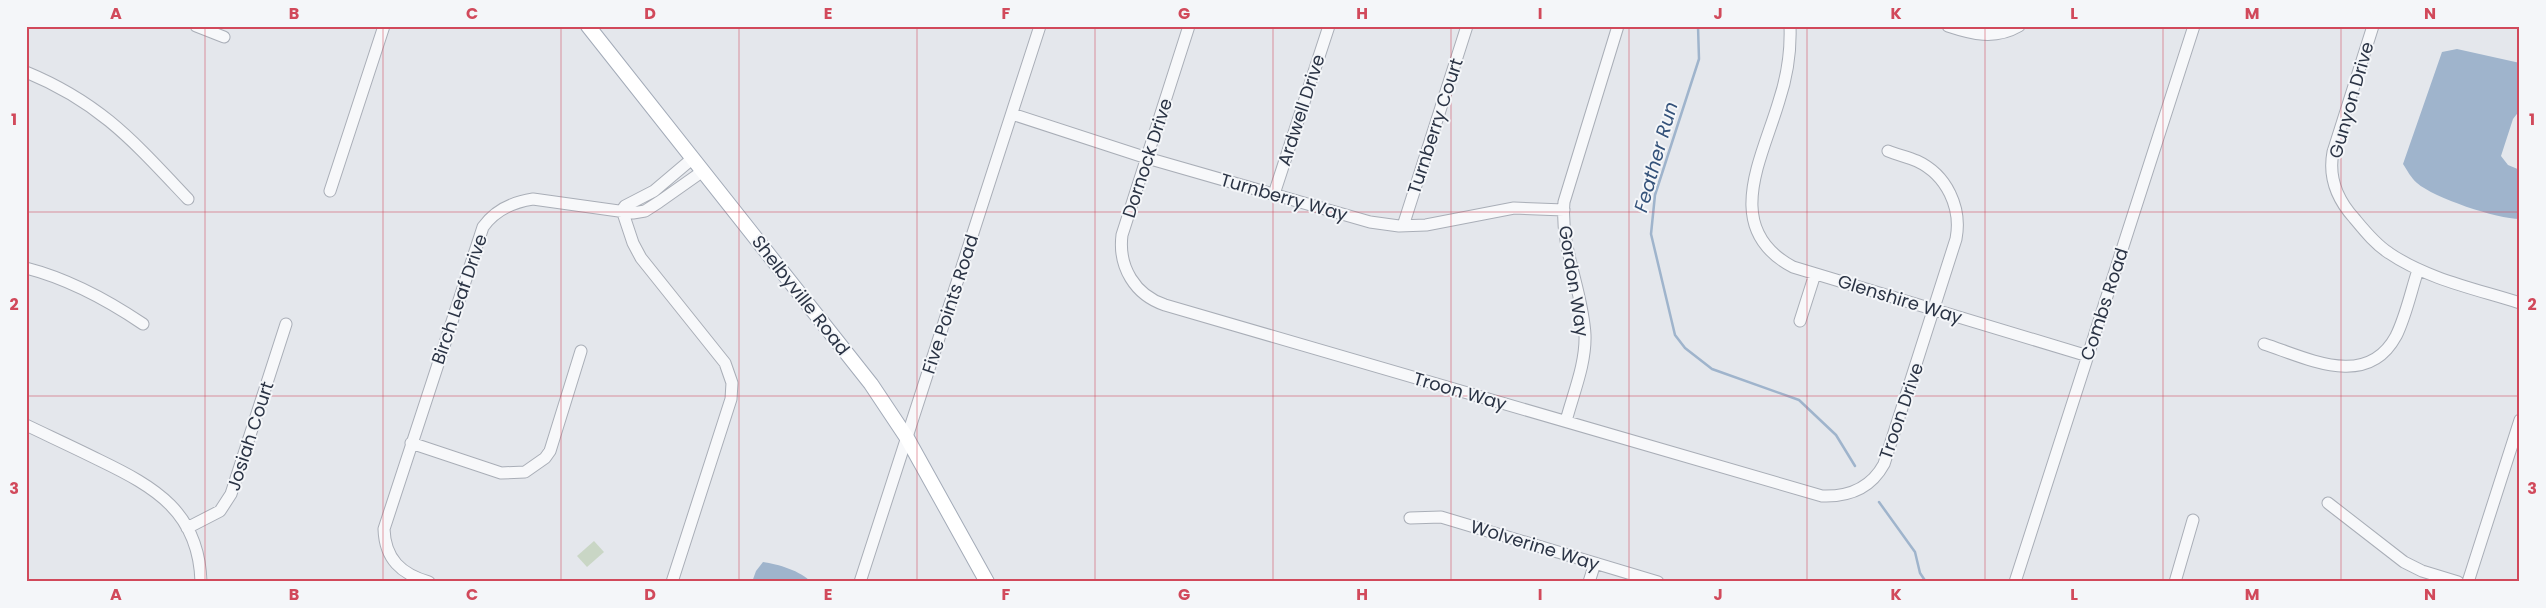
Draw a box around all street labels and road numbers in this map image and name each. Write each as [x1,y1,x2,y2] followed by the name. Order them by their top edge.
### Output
[2322,39,2380,161] street label: Gunyon Drive
[1271,51,1331,169] street label: Ardwell Drive
[1401,55,1469,197] street label: Turnberry Court
[1116,95,1178,221] street label: Dornock Drive
[1218,167,1350,227] street label: Turnberry Way
[1553,224,1595,338] street label: Gordon Way
[425,230,493,368] street label: Birch Leaf Drive
[746,230,856,360] street label: Shelbyville Road
[916,231,984,377] street label: Five Points Road
[2074,244,2134,364] street label: Combs Road
[1835,268,1965,330] street label: Glenshire Way
[1873,359,1929,463] street label: Troon Drive
[1411,366,1509,416] street label: Troon Way
[221,378,279,494] street label: Josiah Court
[1468,514,1602,576] street label: Wolverine Way

